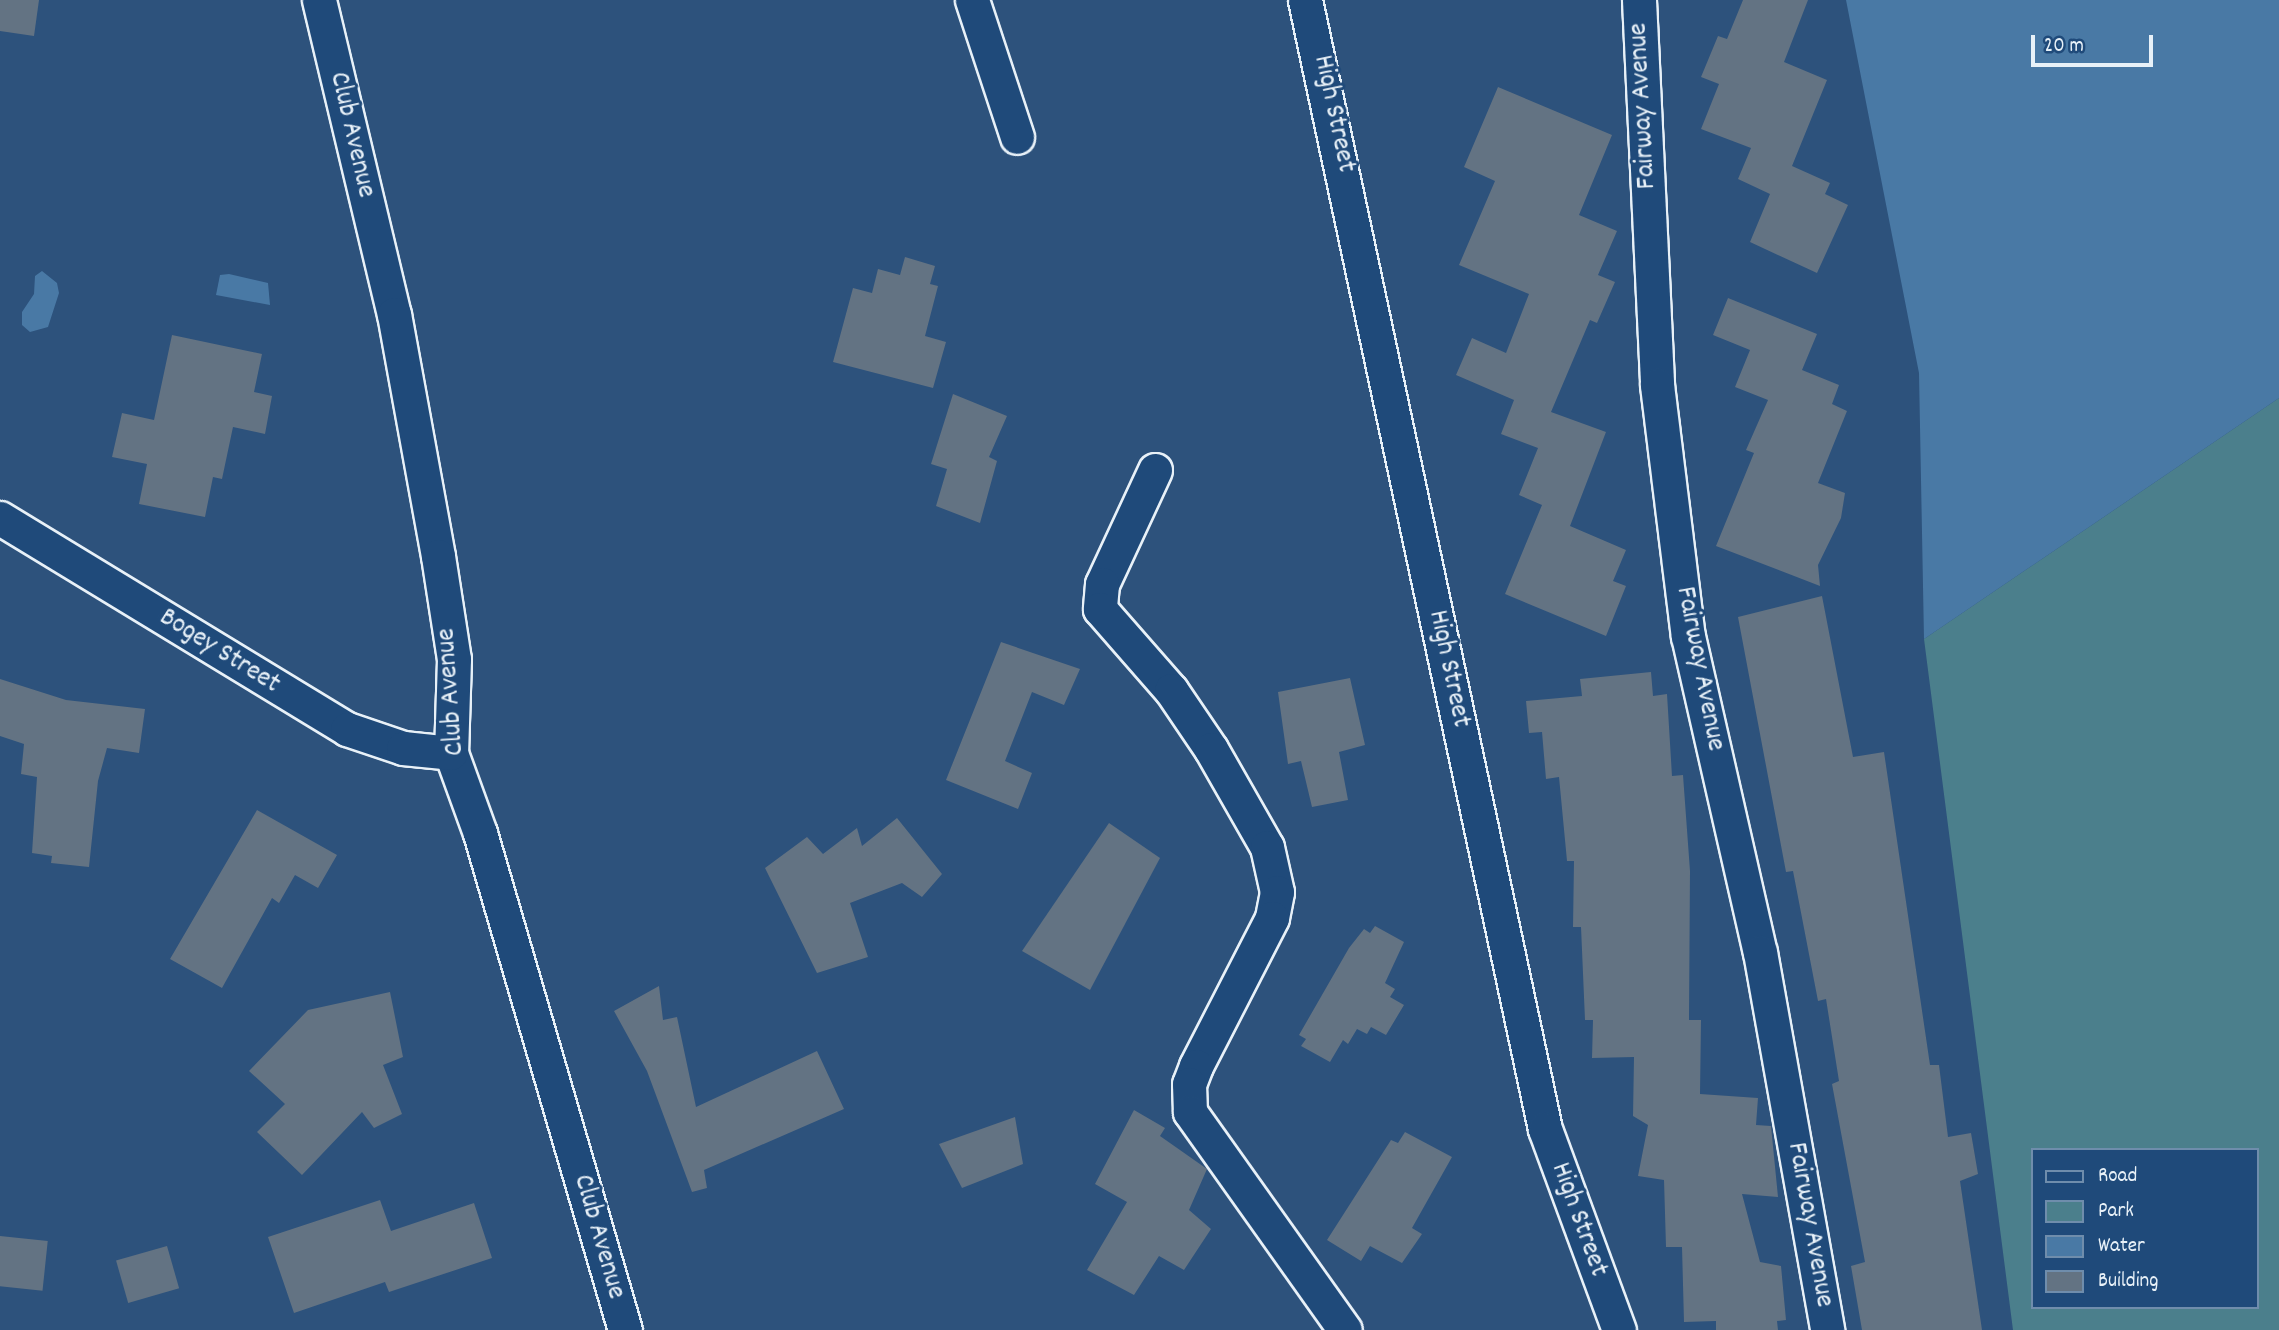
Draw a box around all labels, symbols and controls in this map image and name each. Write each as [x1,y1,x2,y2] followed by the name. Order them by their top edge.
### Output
[2034,21,2156,65] scale bar
[1623,22,1665,190] street label: Fairway Avenue
[2044,32,2084,62] text: 20 m
[1304,52,1362,176] street label: High Street
[320,69,382,201] street label: Club Avenue
[1667,584,1731,754] street label: Fairway Avenue
[152,602,286,702] street label: Bogey Street
[1419,607,1477,731] street label: High Street
[431,627,473,757] street label: Club Avenue
[1778,1140,1840,1310] street label: Fairway Avenue
[2030,1148,2258,1309] legend
[1542,1158,1614,1282] street label: High Street
[2098,1162,2137,1192] text: Road
[564,1171,632,1303] street label: Club Avenue
[2098,1197,2134,1227] text: Park
[2098,1232,2145,1262] text: Water
[2098,1267,2158,1297] text: Building

